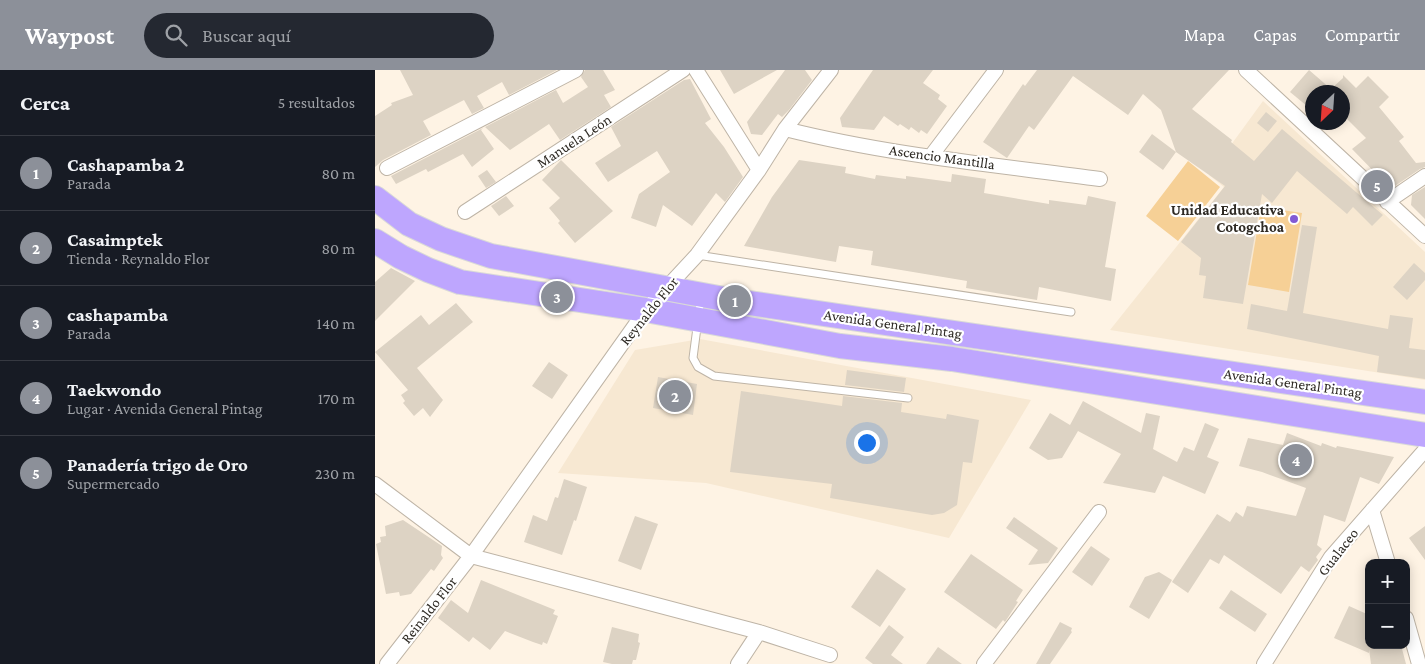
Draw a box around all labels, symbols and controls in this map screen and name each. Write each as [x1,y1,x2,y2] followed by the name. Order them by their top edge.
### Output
[144,13,494,58] search box
[162,21,190,49] icon: search
[25,22,114,49] text: Waypost
[202,25,291,46] text: Buscar aquí
[1184,25,1225,45] text: Mapa
[1253,25,1297,45] text: Capas
[1325,25,1400,45] text: Compartir
[1305,85,1350,130] north arrow
[20,91,70,115] text: Cerca
[278,94,355,111] text: 5 resultados
[534,111,614,171] street label: Manuela León
[888,142,996,172] street label: Ascencio Mantilla
[67,154,184,175] text: Cashapamba 2
[33,165,39,182] text: 1
[321,165,355,182] text: 80 m
[1361,167,1393,205] pin: 5
[67,175,111,192] text: Parada
[1171,202,1285,235] place label: Unidad Educativa Cotogchoa
[1288,213,1300,225] marker: Unidad Educativa Cotogchoa
[67,229,163,250] text: Casaimptek
[32,240,40,257] text: 2
[321,240,355,257] text: 80 m
[67,250,210,267] text: Tienda · Reynaldo Flor
[617,273,682,349] street label: Reynaldo Flor
[541,278,573,316] pin: 3
[719,282,751,320] pin: 1
[67,304,168,325] text: cashapamba
[823,306,963,343] street label: Avenida General Pintag
[32,315,40,332] text: 3
[317,315,355,332] text: 140 m
[67,325,111,342] text: Parada
[1223,365,1363,402] street label: Avenida General Pintag
[659,377,691,415] pin: 2
[67,379,162,400] text: Taekwondo
[32,390,40,407] text: 4
[318,390,355,407] text: 170 m
[67,400,263,417] text: Lugar · Avenida General Pintag
[854,430,880,456] your location
[1280,441,1312,479] pin: 4
[67,454,248,475] text: Panadería trigo de Oro
[32,465,40,482] text: 5
[315,465,355,482] text: 230 m
[67,475,160,492] text: Supermercado
[1315,525,1361,579] street label: Gualaceo
[1365,559,1410,649] map controls
[1365,559,1410,604] button: +
[398,573,460,646] street label: Reinaldo Flor
[1365,604,1410,649] button: −

